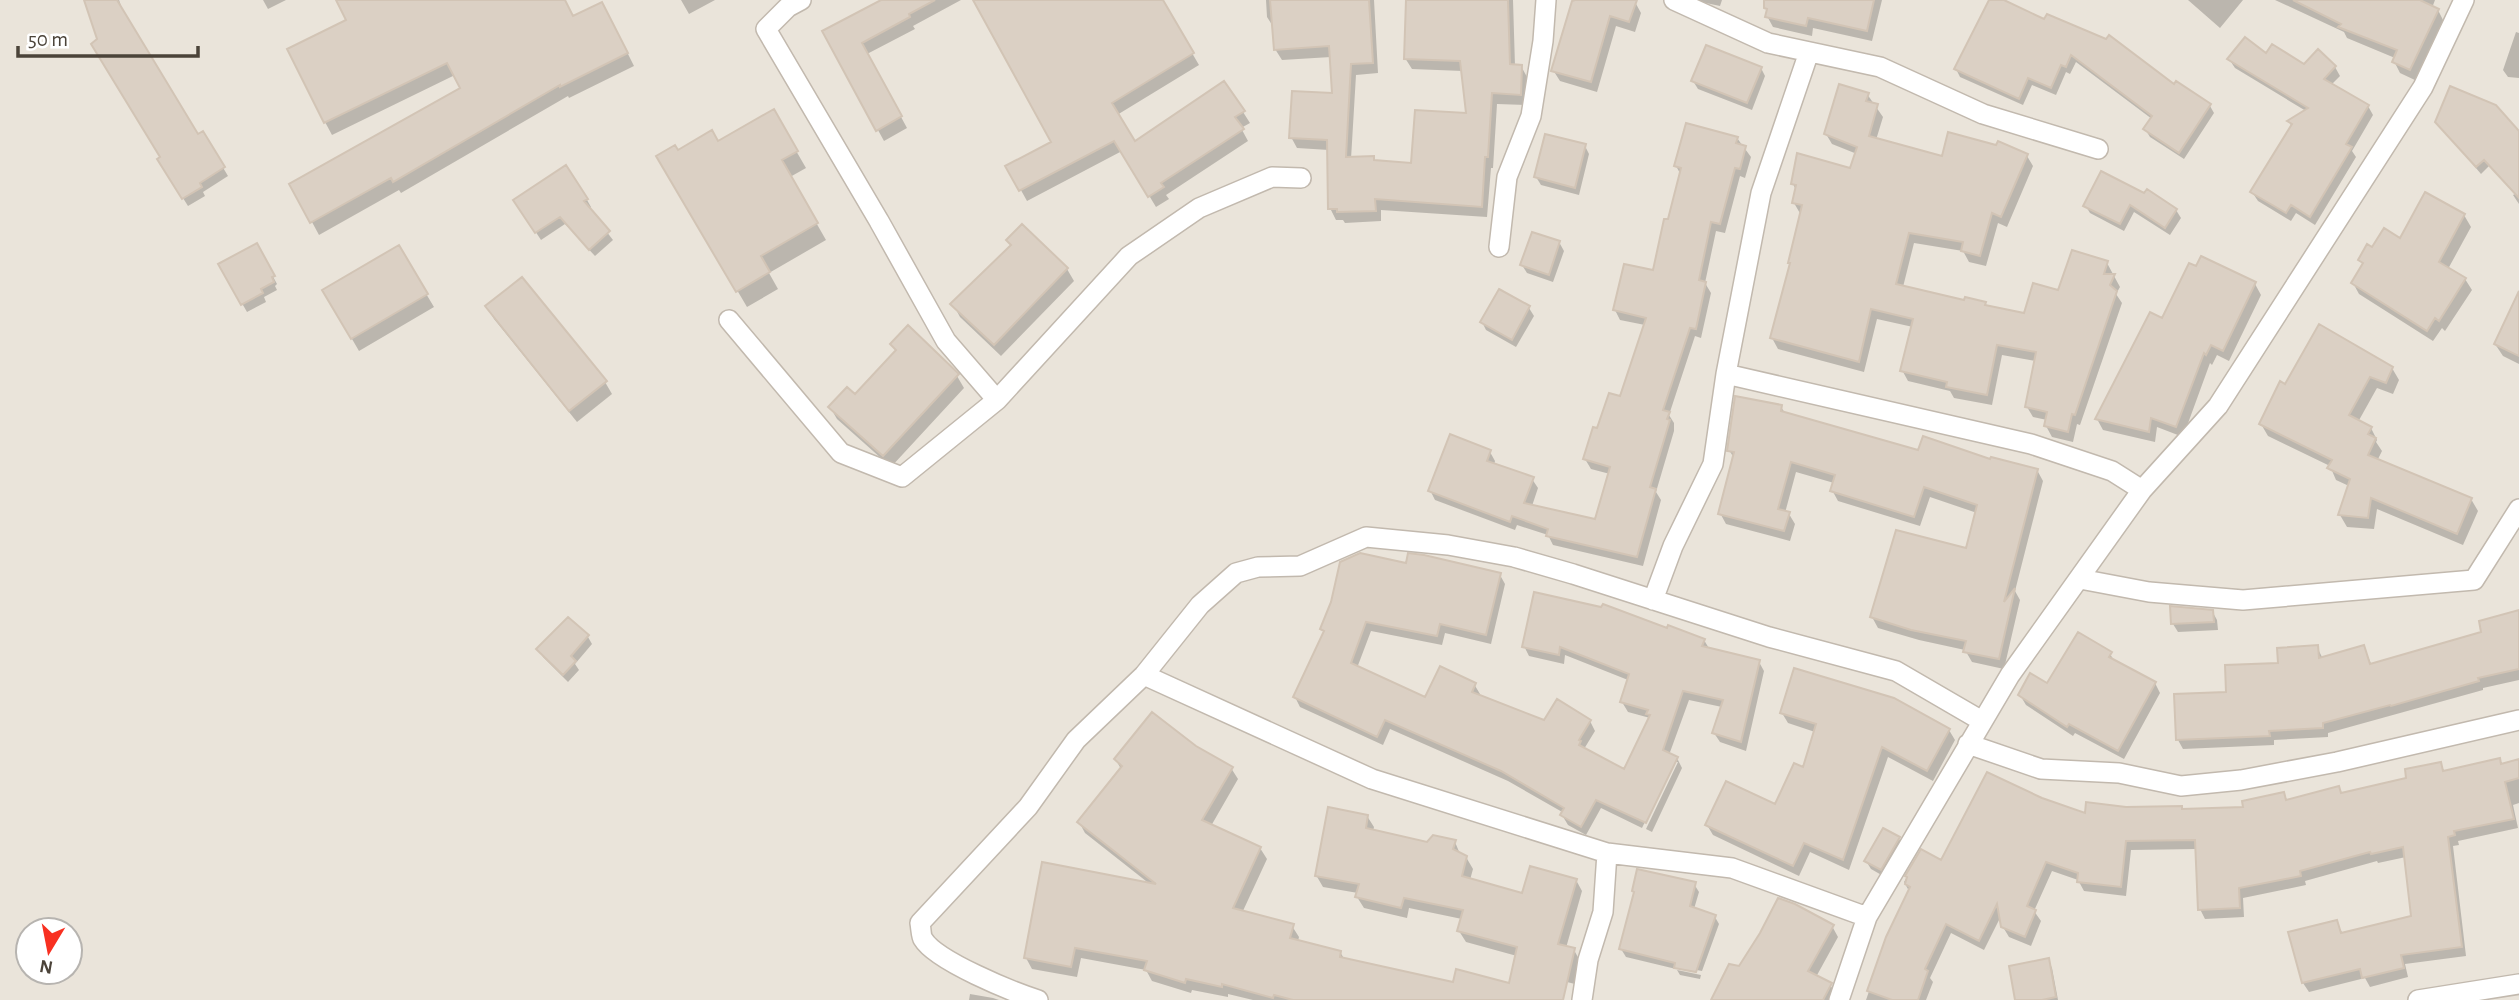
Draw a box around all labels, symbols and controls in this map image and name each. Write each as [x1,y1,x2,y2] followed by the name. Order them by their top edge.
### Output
[18,14,198,58] scale bar
[28,29,68,50] text: 50 m
[14,916,84,986] north arrow
[38,956,54,977] text: N

